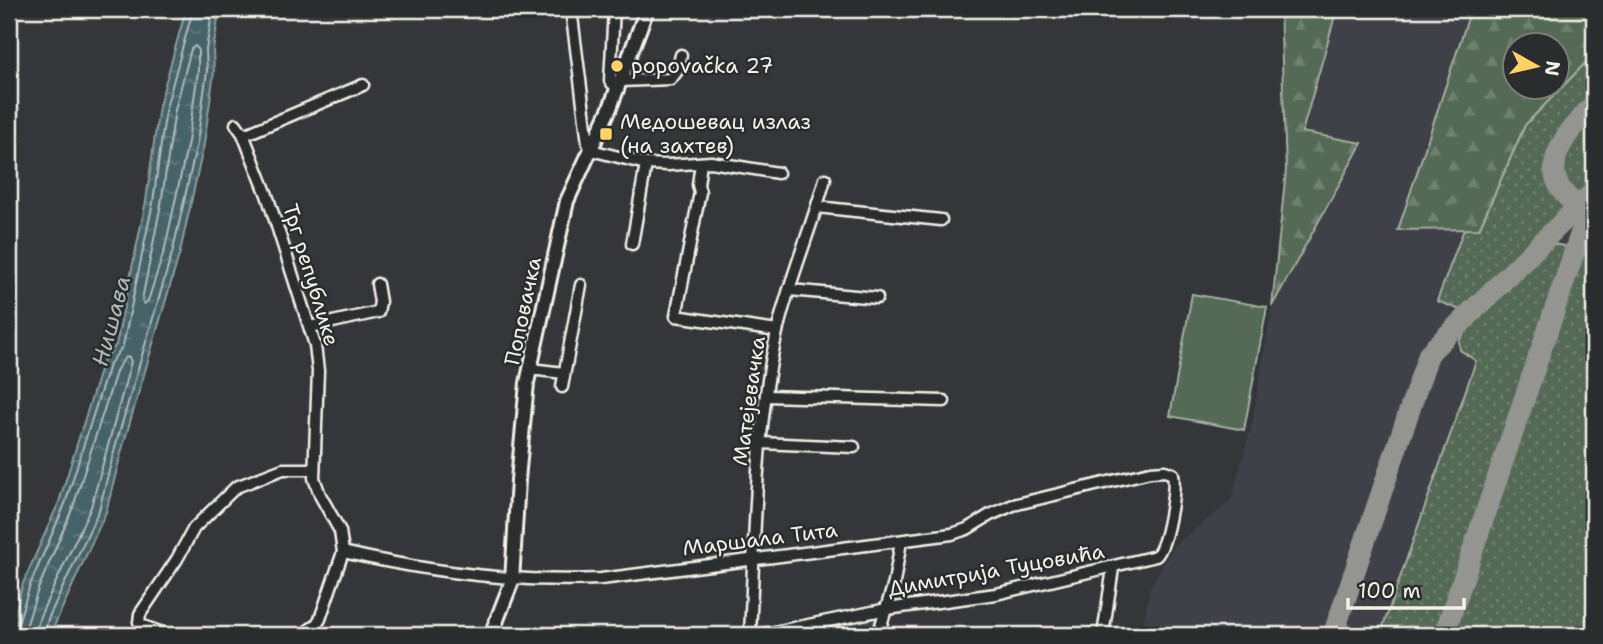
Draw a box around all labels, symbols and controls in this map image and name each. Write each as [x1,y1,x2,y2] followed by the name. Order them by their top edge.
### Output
[1502,32,1572,102] north arrow
[631,52,773,80] place label: popovačka 27
[609,58,625,74] marker: popovačka 27
[1539,59,1566,77] text: N
[620,108,811,160] place label: Медошевац излаз (на захтев)
[598,126,614,142] marker: Медошевац излаз (на захтев)
[276,200,346,350] street label: Трг републике
[498,254,548,368] street label: Поповачка
[85,272,137,370] water label: Нишава
[726,334,772,468] street label: Матејевачка
[681,516,839,562] street label: Маршала Тита
[885,537,1107,603] street label: Димитрија Туцовића
[1348,567,1463,611] scale bar
[1358,577,1421,605] text: 100 m

